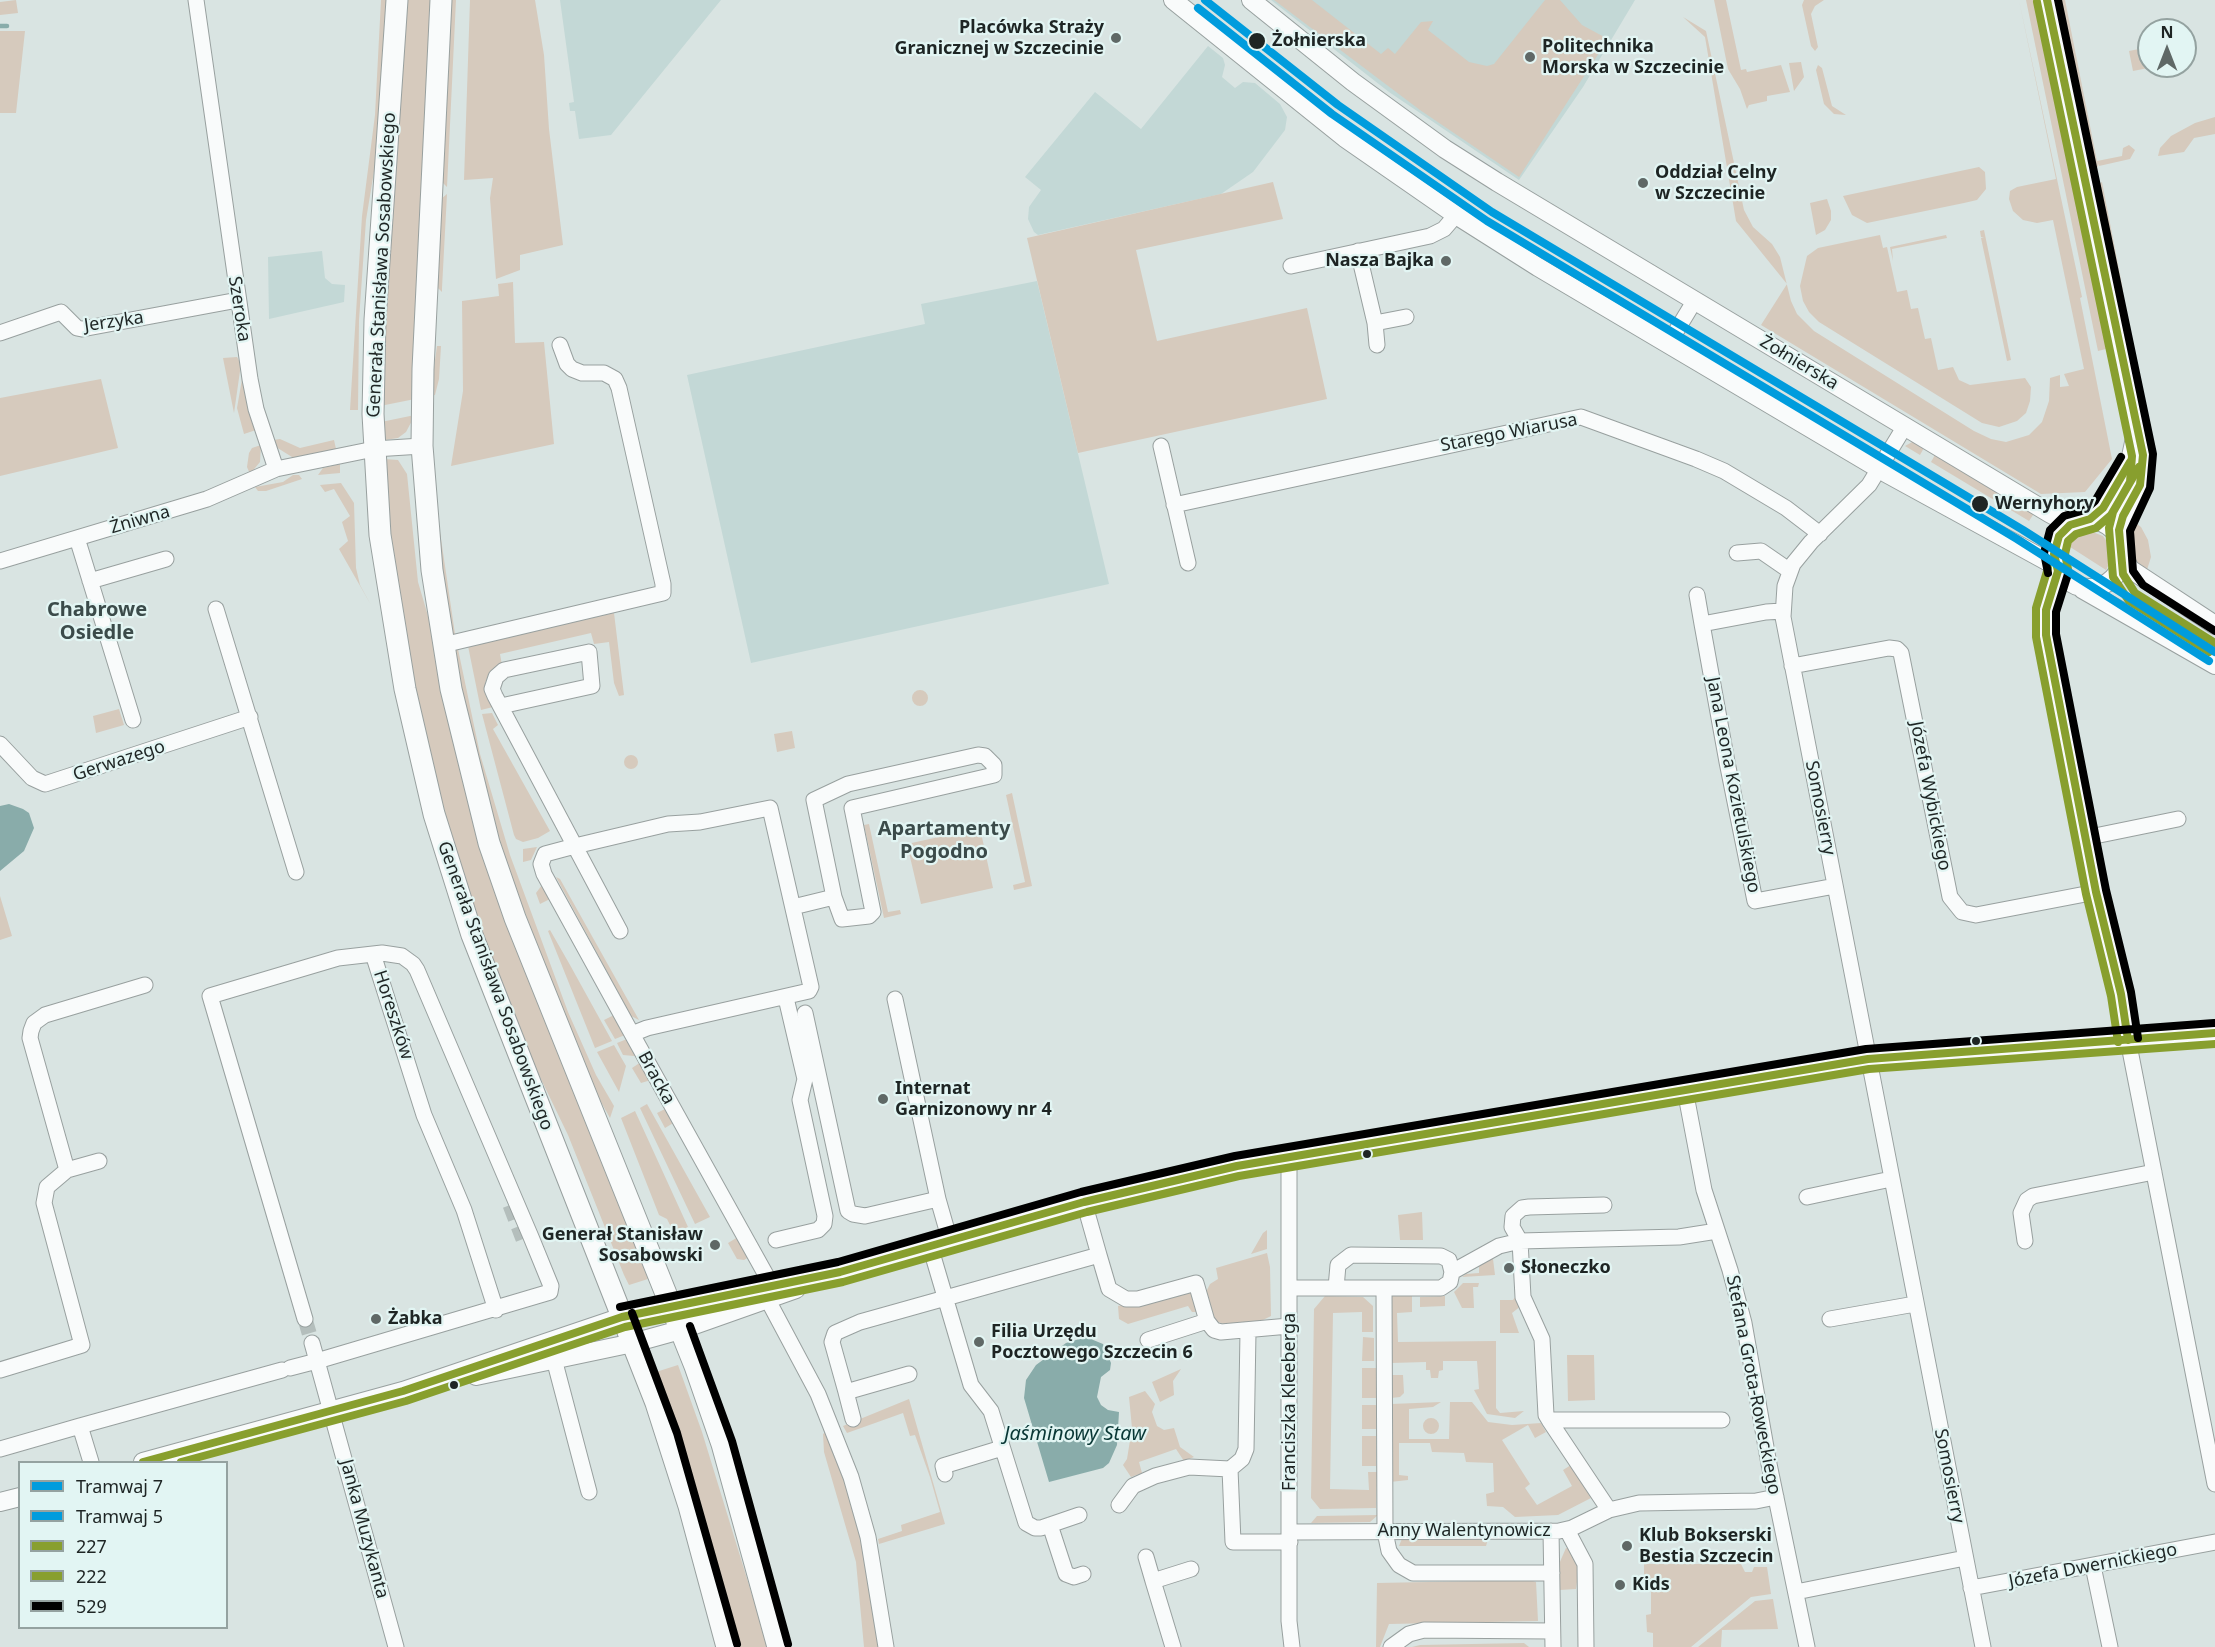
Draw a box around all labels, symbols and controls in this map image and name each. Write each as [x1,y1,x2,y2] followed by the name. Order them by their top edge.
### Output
[894,17,1104,60] place label: Placówka Straży Granicznej w Szczecinie
[2137,18,2197,78] north arrow
[2160,21,2174,43] text: N
[1272,30,1366,52] place label: Żołnierska
[1109,31,1123,45] marker: Placówka Straży Granicznej w Szczecinie
[1247,31,1267,51] marker: Żołnierska
[1542,36,1724,78] place label: Politechnika Morska w Szczecinie
[1523,50,1537,64] marker: Politechnika Morska w Szczecinie
[363,112,401,418] street label: Generała Stanisława Sosabowskiego
[1655,162,1777,204] place label: Oddział Celny w Szczecinie
[1636,176,1650,190] marker: Oddział Celny w Szczecinie
[1325,250,1434,272] place label: Nasza Bajka
[1439,254,1453,268] marker: Nasza Bajka
[223,275,255,343] street label: Szeroka
[83,307,145,337] street label: Jerzyka
[1756,331,1842,395] street label: Żołnierska
[1439,409,1579,457] street label: Starego Wiarusa
[1995,493,2094,515] place label: Wernyhory
[1970,494,1990,514] marker: Wernyhory
[107,501,173,539] street label: Żniwna
[47,598,147,645] district label: Chabrowe Osiedle
[1701,675,1765,895] street label: Jana Leona Kozietulskiego
[1905,719,1955,873] street label: Józefa Wybickiego
[70,736,168,786] street label: Gerwazego
[1800,759,1840,857] street label: Somosierry
[878,817,1010,864] district label: Apartamenty Pogodno
[433,839,557,1133] street label: Generała Stanisława Sosabowskiego
[368,968,418,1062] street label: Horeszków
[1970,1035,1982,1047] unlabelled marker
[633,1048,679,1108] street label: Bracka
[895,1078,1052,1120] place label: Internat Garnizonowy nr 4
[876,1092,890,1106] marker: Internat Garnizonowy nr 4
[1361,1148,1373,1160] unlabelled marker
[542,1224,703,1266] place label: Generał Stanisław Sosabowski
[708,1238,722,1252] marker: Generał Stanisław Sosabowski
[1521,1257,1611,1279] place label: Słoneczko
[1502,1261,1516,1275] marker: Słoneczko
[1721,1273,1785,1497] street label: Stefana Grota-Roweckiego
[388,1308,443,1330] place label: Żabka
[369,1312,383,1326] marker: Żabka
[1279,1313,1301,1491] street label: Franciszka Kleeberga
[991,1321,1193,1364] place label: Filia Urzędu Pocztowego Szczecin 6
[972,1335,986,1349] marker: Filia Urzędu Pocztowego Szczecin 6
[448,1379,460,1391] unlabelled marker
[1004,1422,1146,1446] water label: Jaśminowy Staw
[1929,1427,1969,1525] street label: Somosierry
[335,1457,393,1601] street label: Janka Muzykanta
[18,1461,228,1629] legend
[76,1474,163,1498] text: Tramwaj 7
[76,1504,163,1528] text: Tramwaj 5
[1377,1520,1551,1542] street label: Anny Walentynowicz
[1639,1525,1773,1568] place label: Klub Bokserski Bestia Szczecin
[76,1534,107,1558] text: 227
[1620,1539,1634,1553] marker: Klub Bokserski Bestia Szczecin
[2007,1539,2179,1593] street label: Józefa Dwernickiego
[76,1564,107,1588] text: 222
[1632,1574,1670,1596] place label: Kids
[1613,1578,1627,1592] marker: Kids
[76,1594,107,1618] text: 529

